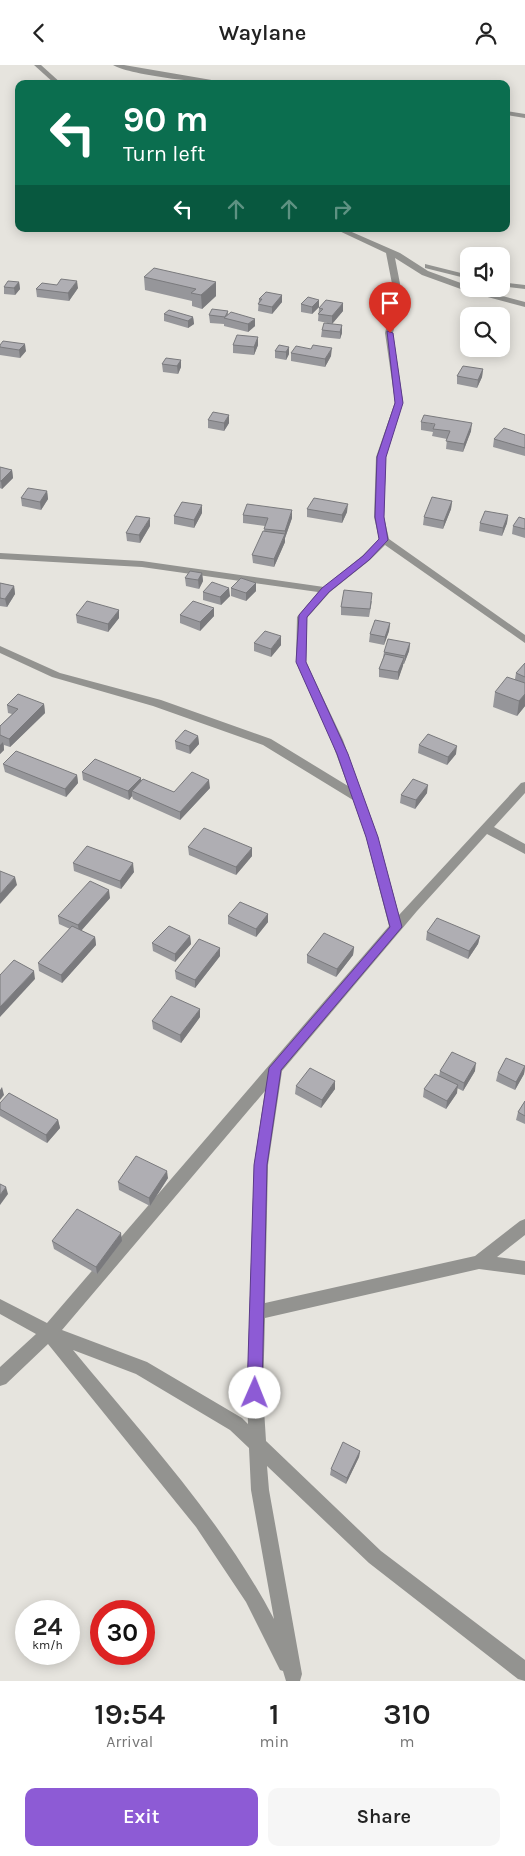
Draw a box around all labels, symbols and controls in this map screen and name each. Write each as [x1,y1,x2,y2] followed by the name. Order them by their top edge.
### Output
[25,19,53,47] icon: back
[472,19,500,47] icon: person
[219,20,306,46] text: Waylane
[123,99,209,140] text: 90 m
[40,100,105,165] icon: left
[123,141,206,167] text: Turn left
[169,195,197,223] icon: left
[222,195,250,223] icon: ahead
[275,195,303,223] icon: ahead
[328,195,356,223] icon: right
[460,247,510,357] map controls
[460,247,510,297] button: sound
[369,282,411,333] pin
[376,289,404,317] icon: arrive
[460,307,510,357] button: search
[228,1366,280,1418] position arrow
[90,1600,155,1665] speed limit sign: 30
[32,1612,63,1641] text: 24
[32,1638,63,1652] text: km/h
[94,1696,165,1732] text: 19:54
[269,1696,280,1732] text: 1
[383,1696,431,1732] text: 310
[106,1732,153,1751] text: Arrival
[260,1732,289,1751] text: min
[399,1732,414,1751] text: m
[25,1788,258,1846] button: Exit
[268,1788,500,1846] button: Share

